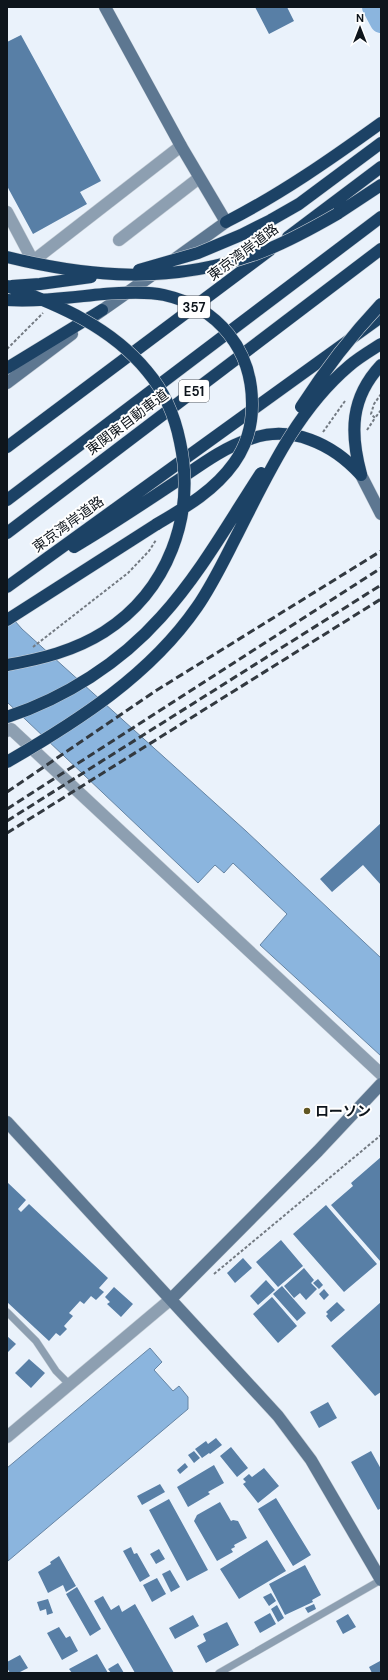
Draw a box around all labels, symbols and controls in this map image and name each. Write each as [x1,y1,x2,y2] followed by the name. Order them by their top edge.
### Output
[340,8,380,48] north arrow
[356,11,364,25] text: N
[204,220,282,284] street label: 東京湾岸道路
[178,296,210,318] road number: 357
[179,380,209,402] road number: E51
[82,385,172,459] street label: 東関東自動車道
[29,492,107,556] street label: 東京湾岸道路
[315,1102,371,1120] place label: ローソン
[302,1106,312,1116] marker: ローソン

